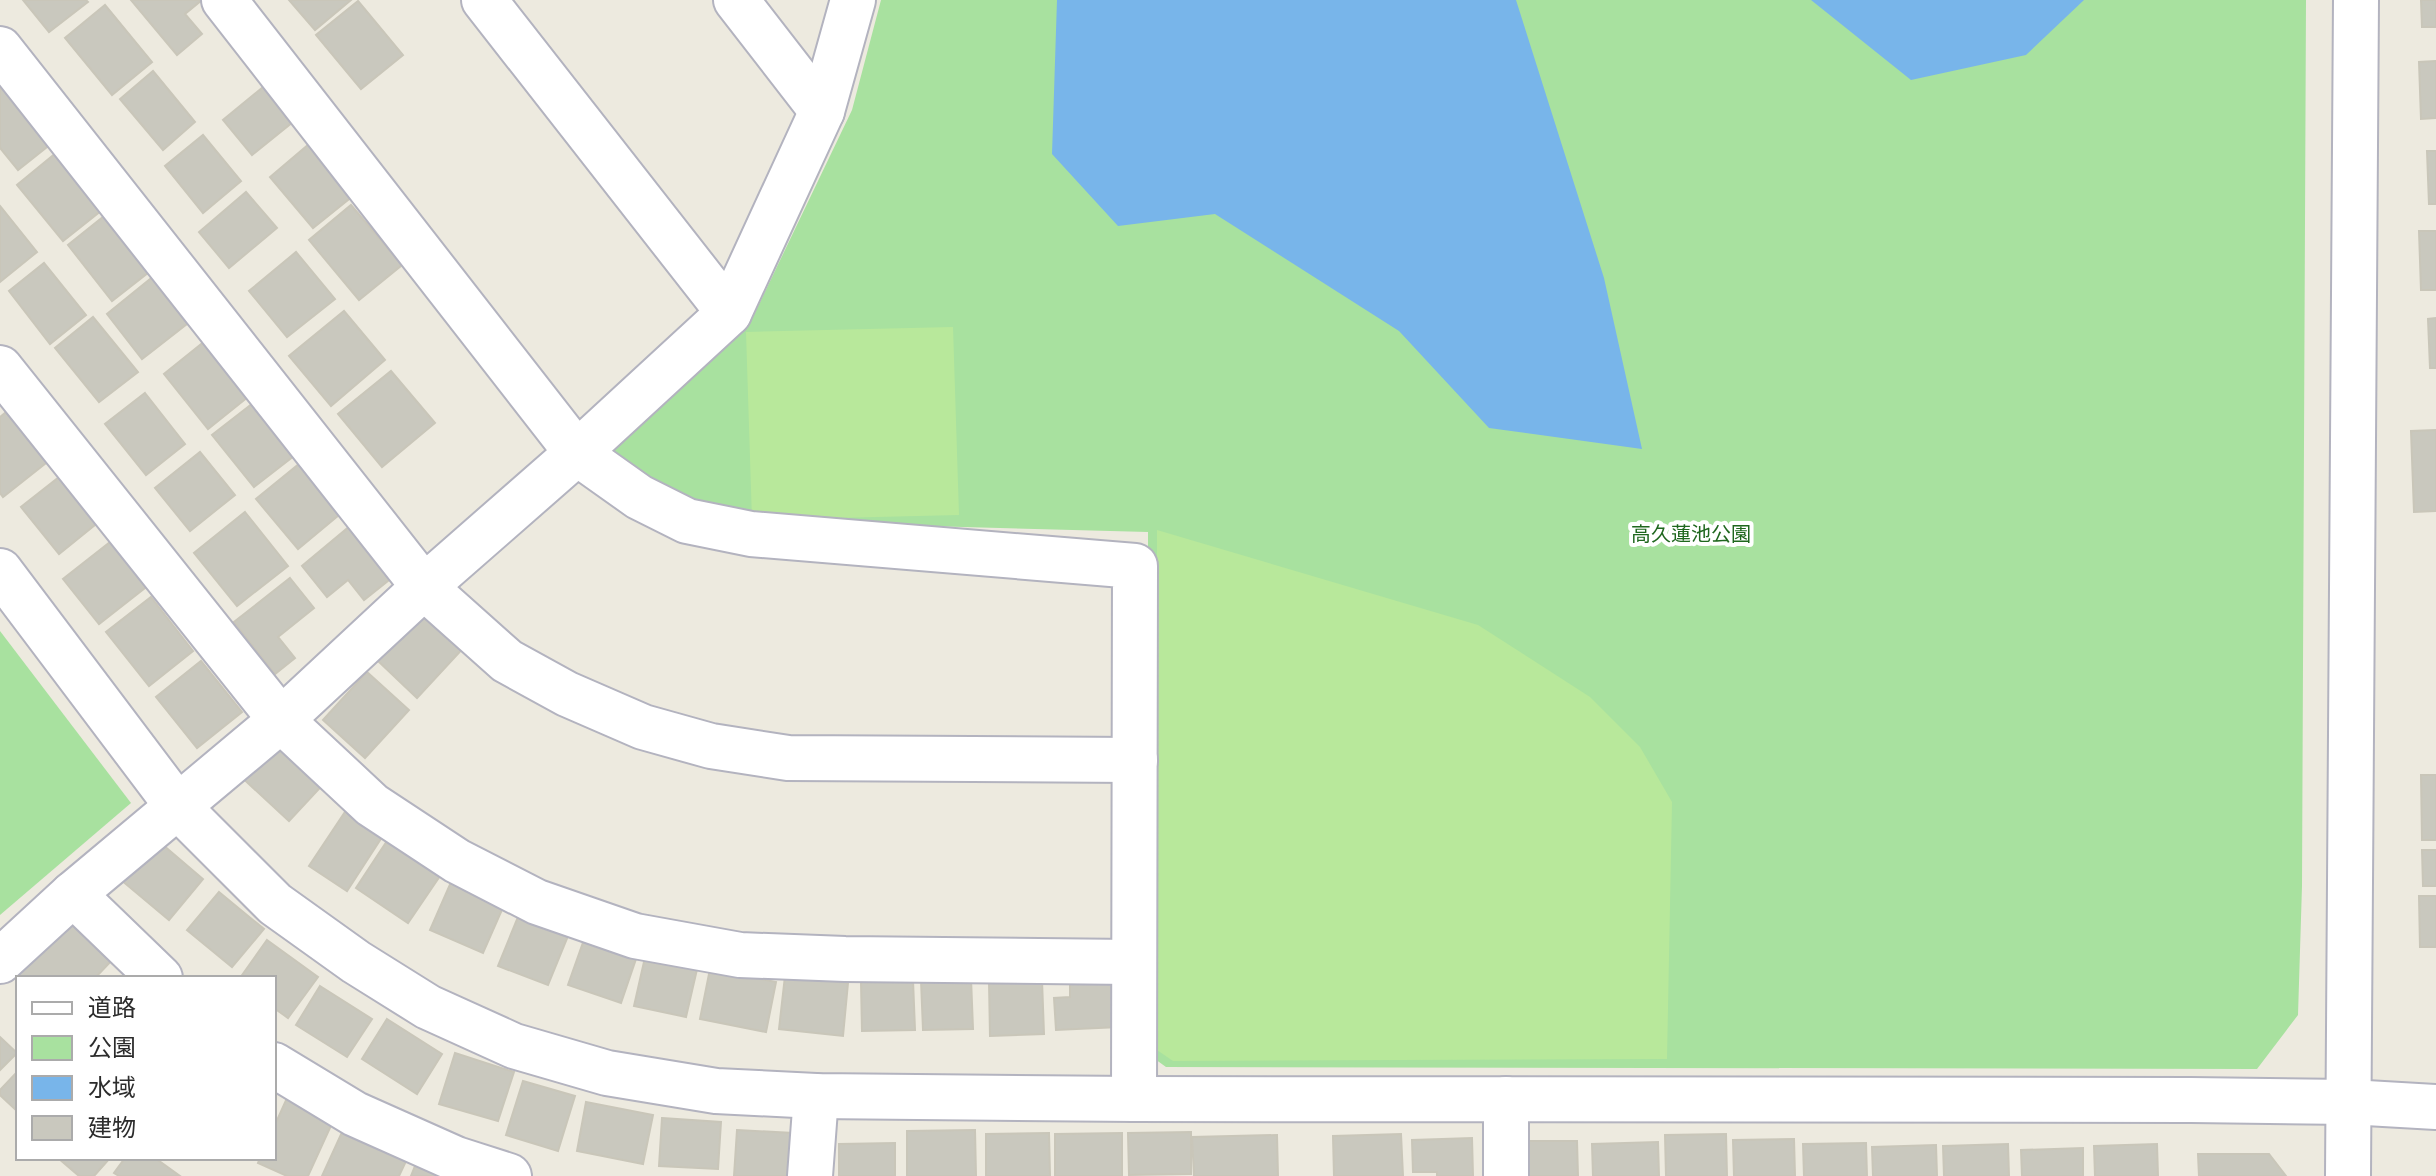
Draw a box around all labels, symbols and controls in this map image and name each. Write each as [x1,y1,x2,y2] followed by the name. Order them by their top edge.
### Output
[1631,522,1751,546] park label: 高久蓮池公園
[16,976,276,1160] legend
[88,993,136,1022] text: 道路
[88,1033,136,1062] text: 公園
[88,1073,136,1102] text: 水域
[88,1113,136,1142] text: 建物

